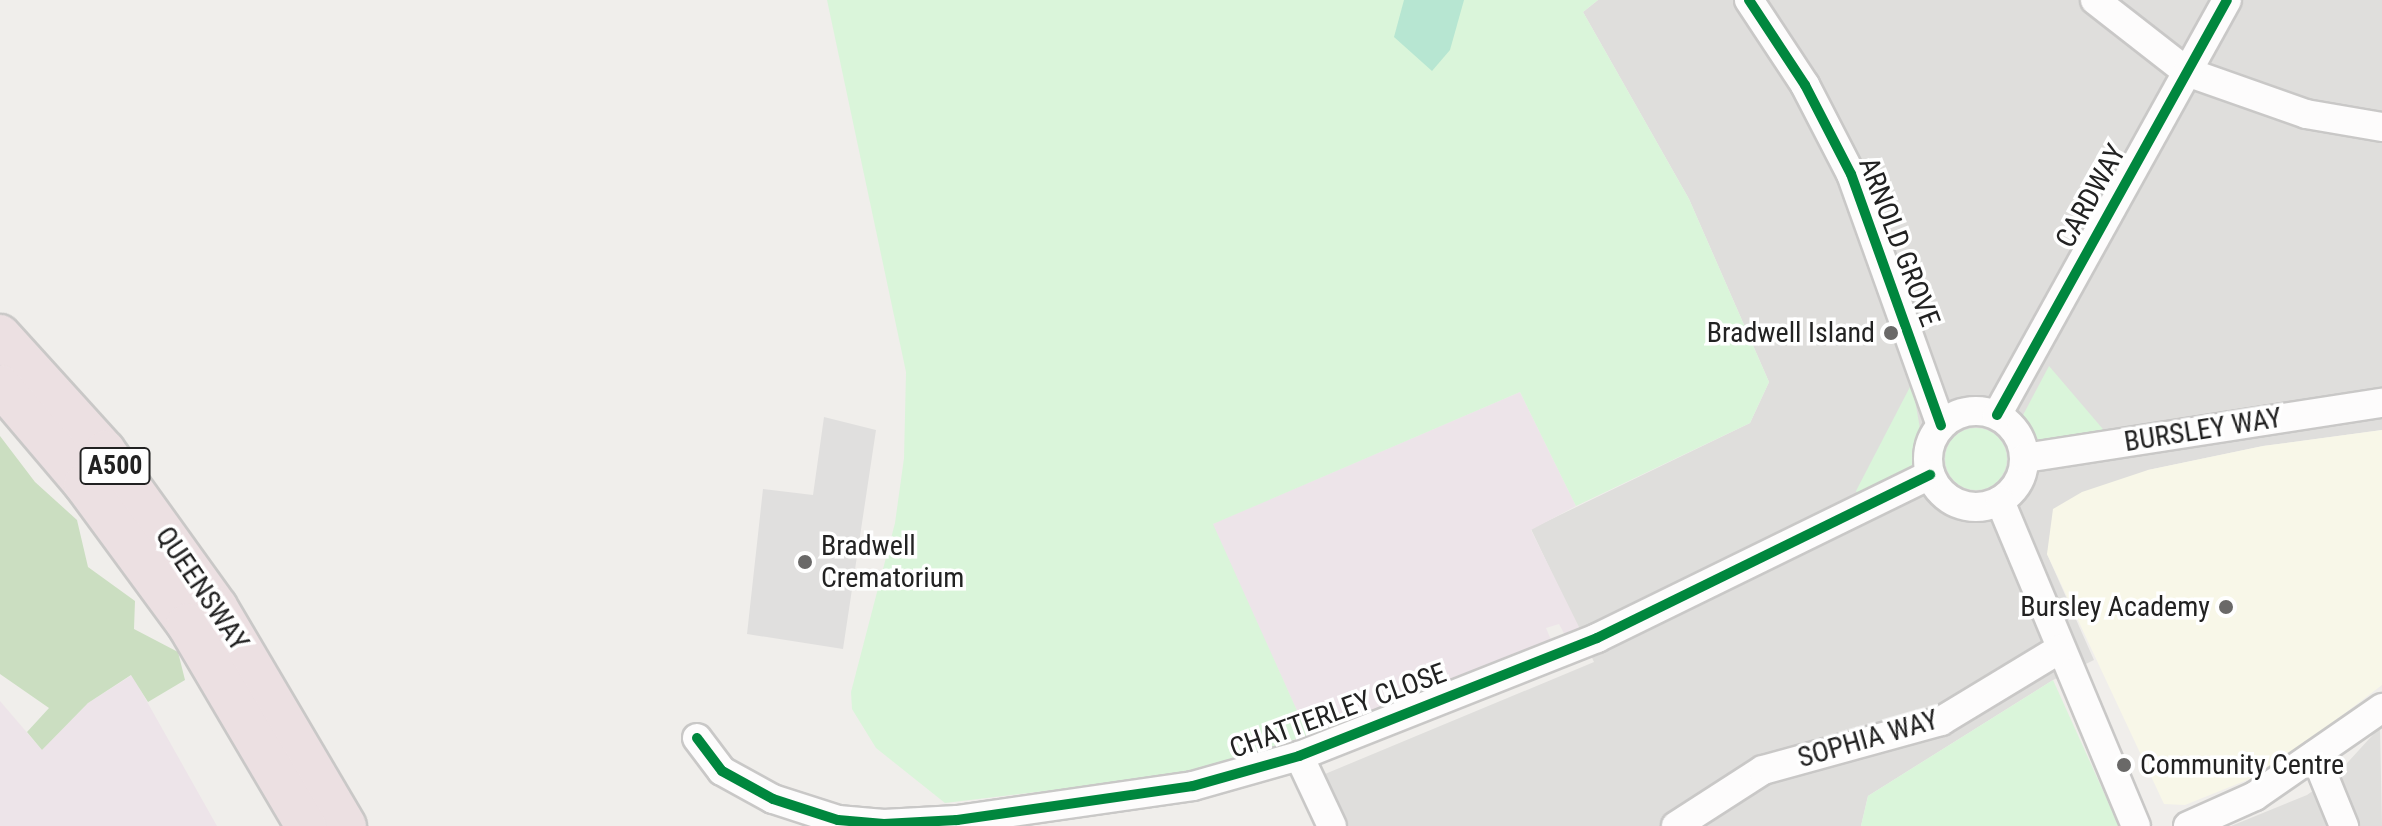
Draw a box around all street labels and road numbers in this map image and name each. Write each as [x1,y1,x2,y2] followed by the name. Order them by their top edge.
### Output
[2049,138,2133,254] street label: CARDWAY
[1851,153,1947,331] street label: ARNOLD GROVE
[2122,401,2284,459] street label: BURSLEY WAY
[79,444,151,488] road number: A500
[148,521,256,657] street label: QUEENSWAY
[1225,656,1451,766] street label: CHATTERLEY CLOSE
[1794,703,1942,775] street label: SOPHIA WAY

